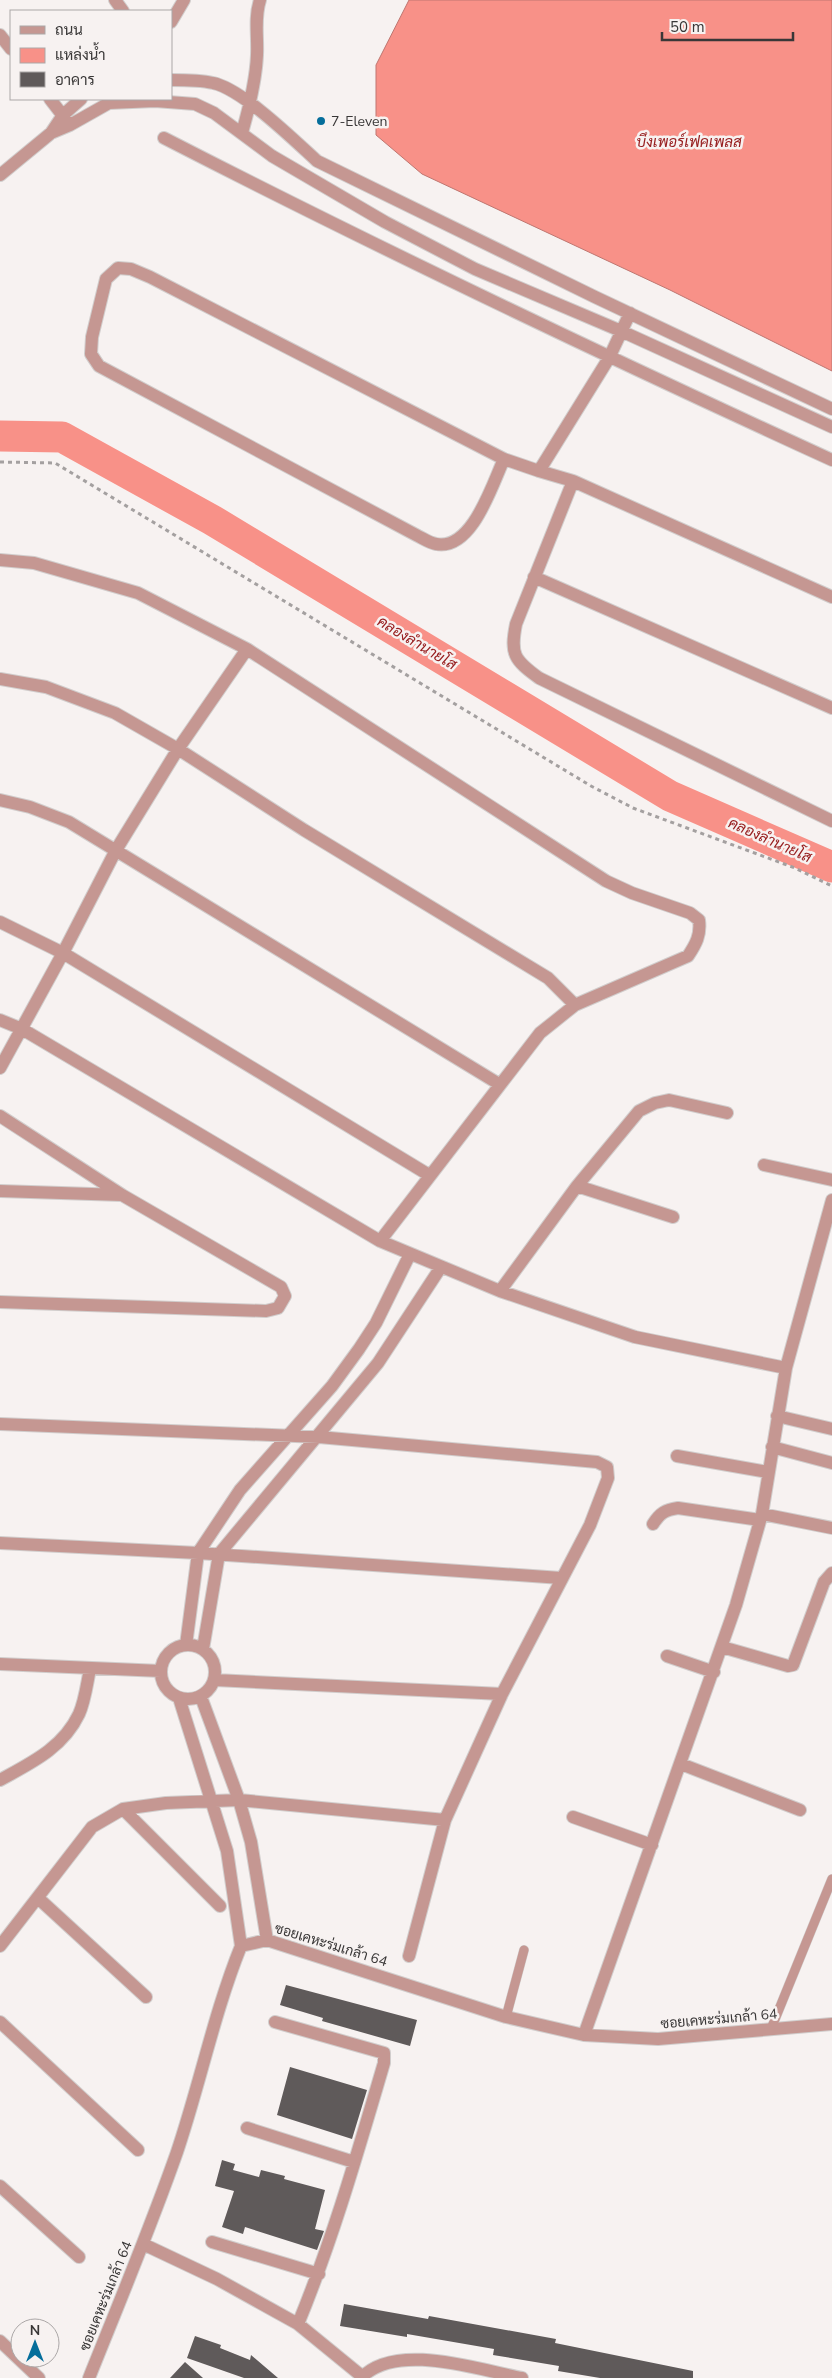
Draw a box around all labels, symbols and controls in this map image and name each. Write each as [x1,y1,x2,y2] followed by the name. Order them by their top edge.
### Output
[10,10,172,100] legend
[662,10,793,42] scale bar
[670,17,705,37] text: 50 m
[55,20,83,40] text: ถนน
[55,42,106,65] text: แหล่งน้ำ
[55,70,95,90] text: อาคาร
[331,112,387,131] place label: 7-Eleven
[315,115,327,127] marker: 7-Eleven
[636,132,743,152] water label: บึงเพอร์เฟคเพลส
[374,611,461,675] water label: คลองลำนายโส
[725,813,816,868] water label: คลองลำนายโส
[272,1919,390,1971] street label: ซอยเคหะร่มเกล้า 64
[660,2004,778,2034] street label: ซอยเคหะร่มเกล้า 64
[75,2238,137,2354] street label: ซอยเคหะร่มเกล้า 64
[10,2318,60,2368] north arrow
[30,2321,40,2340] text: N

